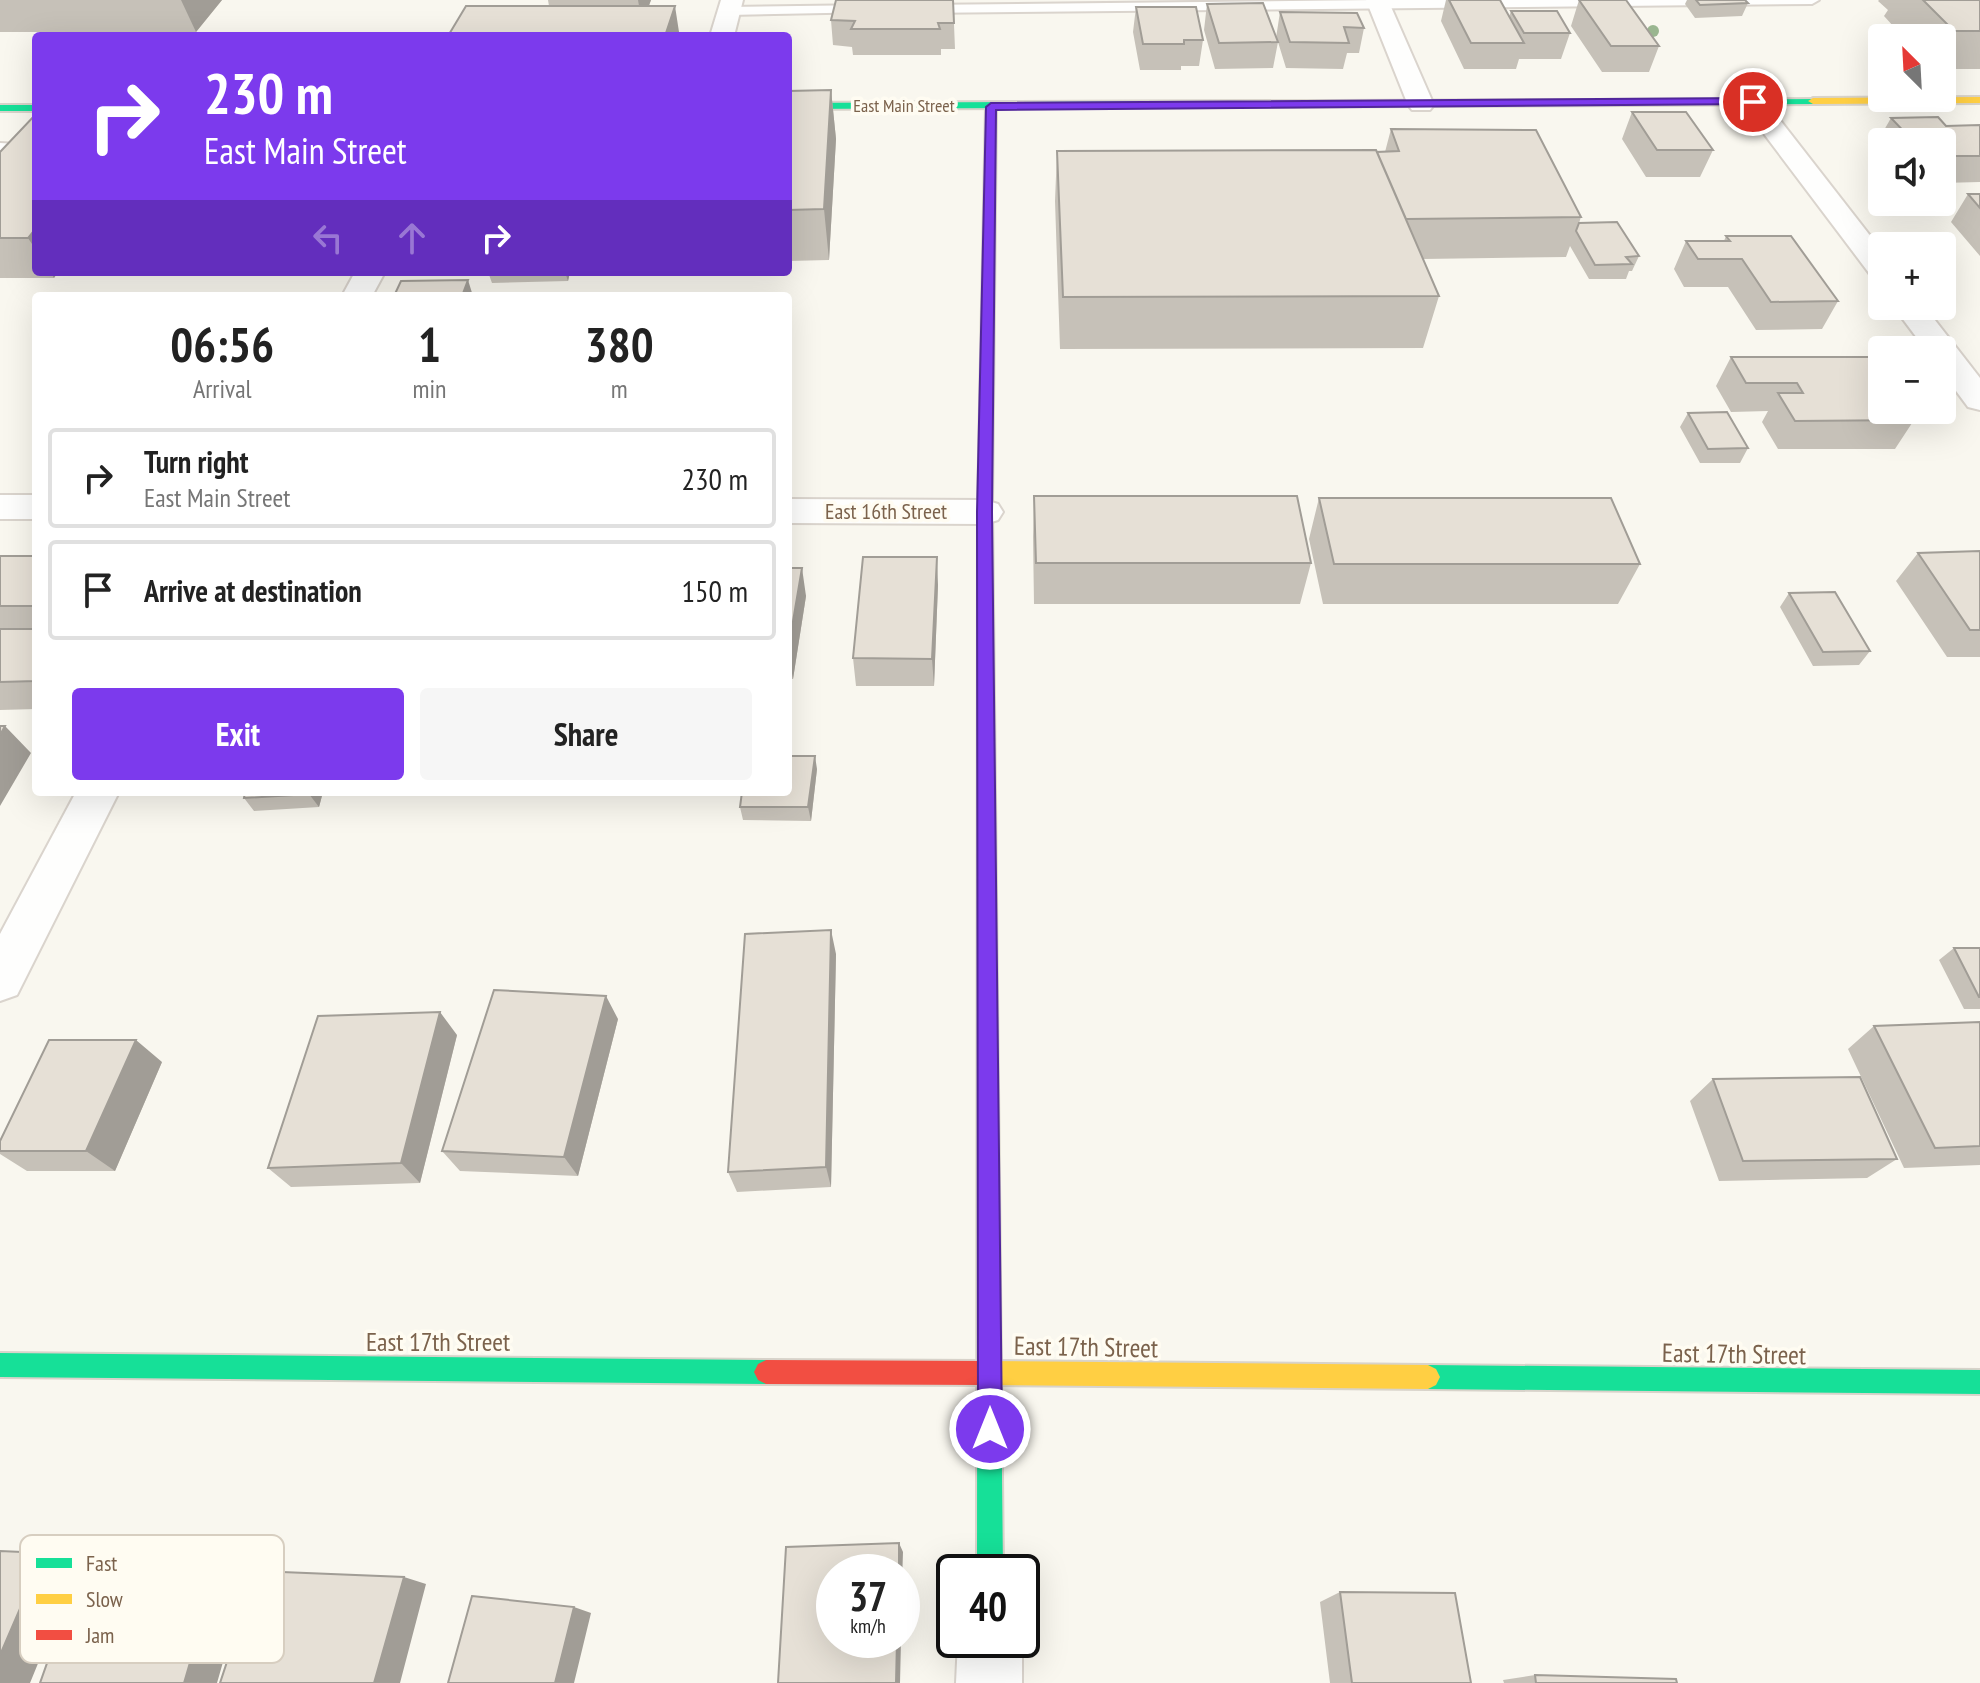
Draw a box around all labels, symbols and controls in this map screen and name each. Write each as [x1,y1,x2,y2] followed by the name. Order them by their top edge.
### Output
[1868,24,1956,112] north arrow
[1868,24,1956,424] map controls
[204,57,333,129] text: 230 m
[72,64,176,168] icon: right
[1719,68,1787,136] pin
[1731,80,1775,124] icon: arrive
[853,94,955,117] street label: East Main Street
[204,127,407,174] text: East Main Street
[1868,128,1956,216] button: sound
[306,216,350,260] icon: left
[390,216,434,260] icon: ahead
[474,216,518,260] icon: right
[1868,232,1956,320] button: +
[170,313,274,375] text: 06:56
[418,313,441,375] text: 1
[585,313,654,375] text: 380
[1868,336,1956,424] button: −
[193,372,252,405] text: Arrival
[412,372,446,405] text: min
[611,372,628,405] text: m
[144,442,248,481] text: Turn right
[76,456,120,500] icon: right
[682,459,748,498] text: 230 m
[144,481,290,514] text: East Main Street
[825,497,947,525] street label: East 16th Street
[76,568,120,612] icon: arrive
[144,571,362,610] text: Arrive at destination
[682,571,748,610] text: 150 m
[72,688,404,780] button: Exit
[420,688,752,780] button: Share
[366,1325,510,1358] street label: East 17th Street
[1014,1329,1158,1364] street label: East 17th Street
[1662,1336,1806,1371] street label: East 17th Street
[948,1387,1032,1471] position arrow
[20,1535,284,1663] legend
[86,1549,117,1577] text: Fast
[936,1554,1040,1658] speed limit sign: 40
[849,1570,887,1622] text: 37
[86,1585,123,1613] text: Slow
[850,1613,886,1639] text: km/h
[85,1621,114,1649] text: Jam

